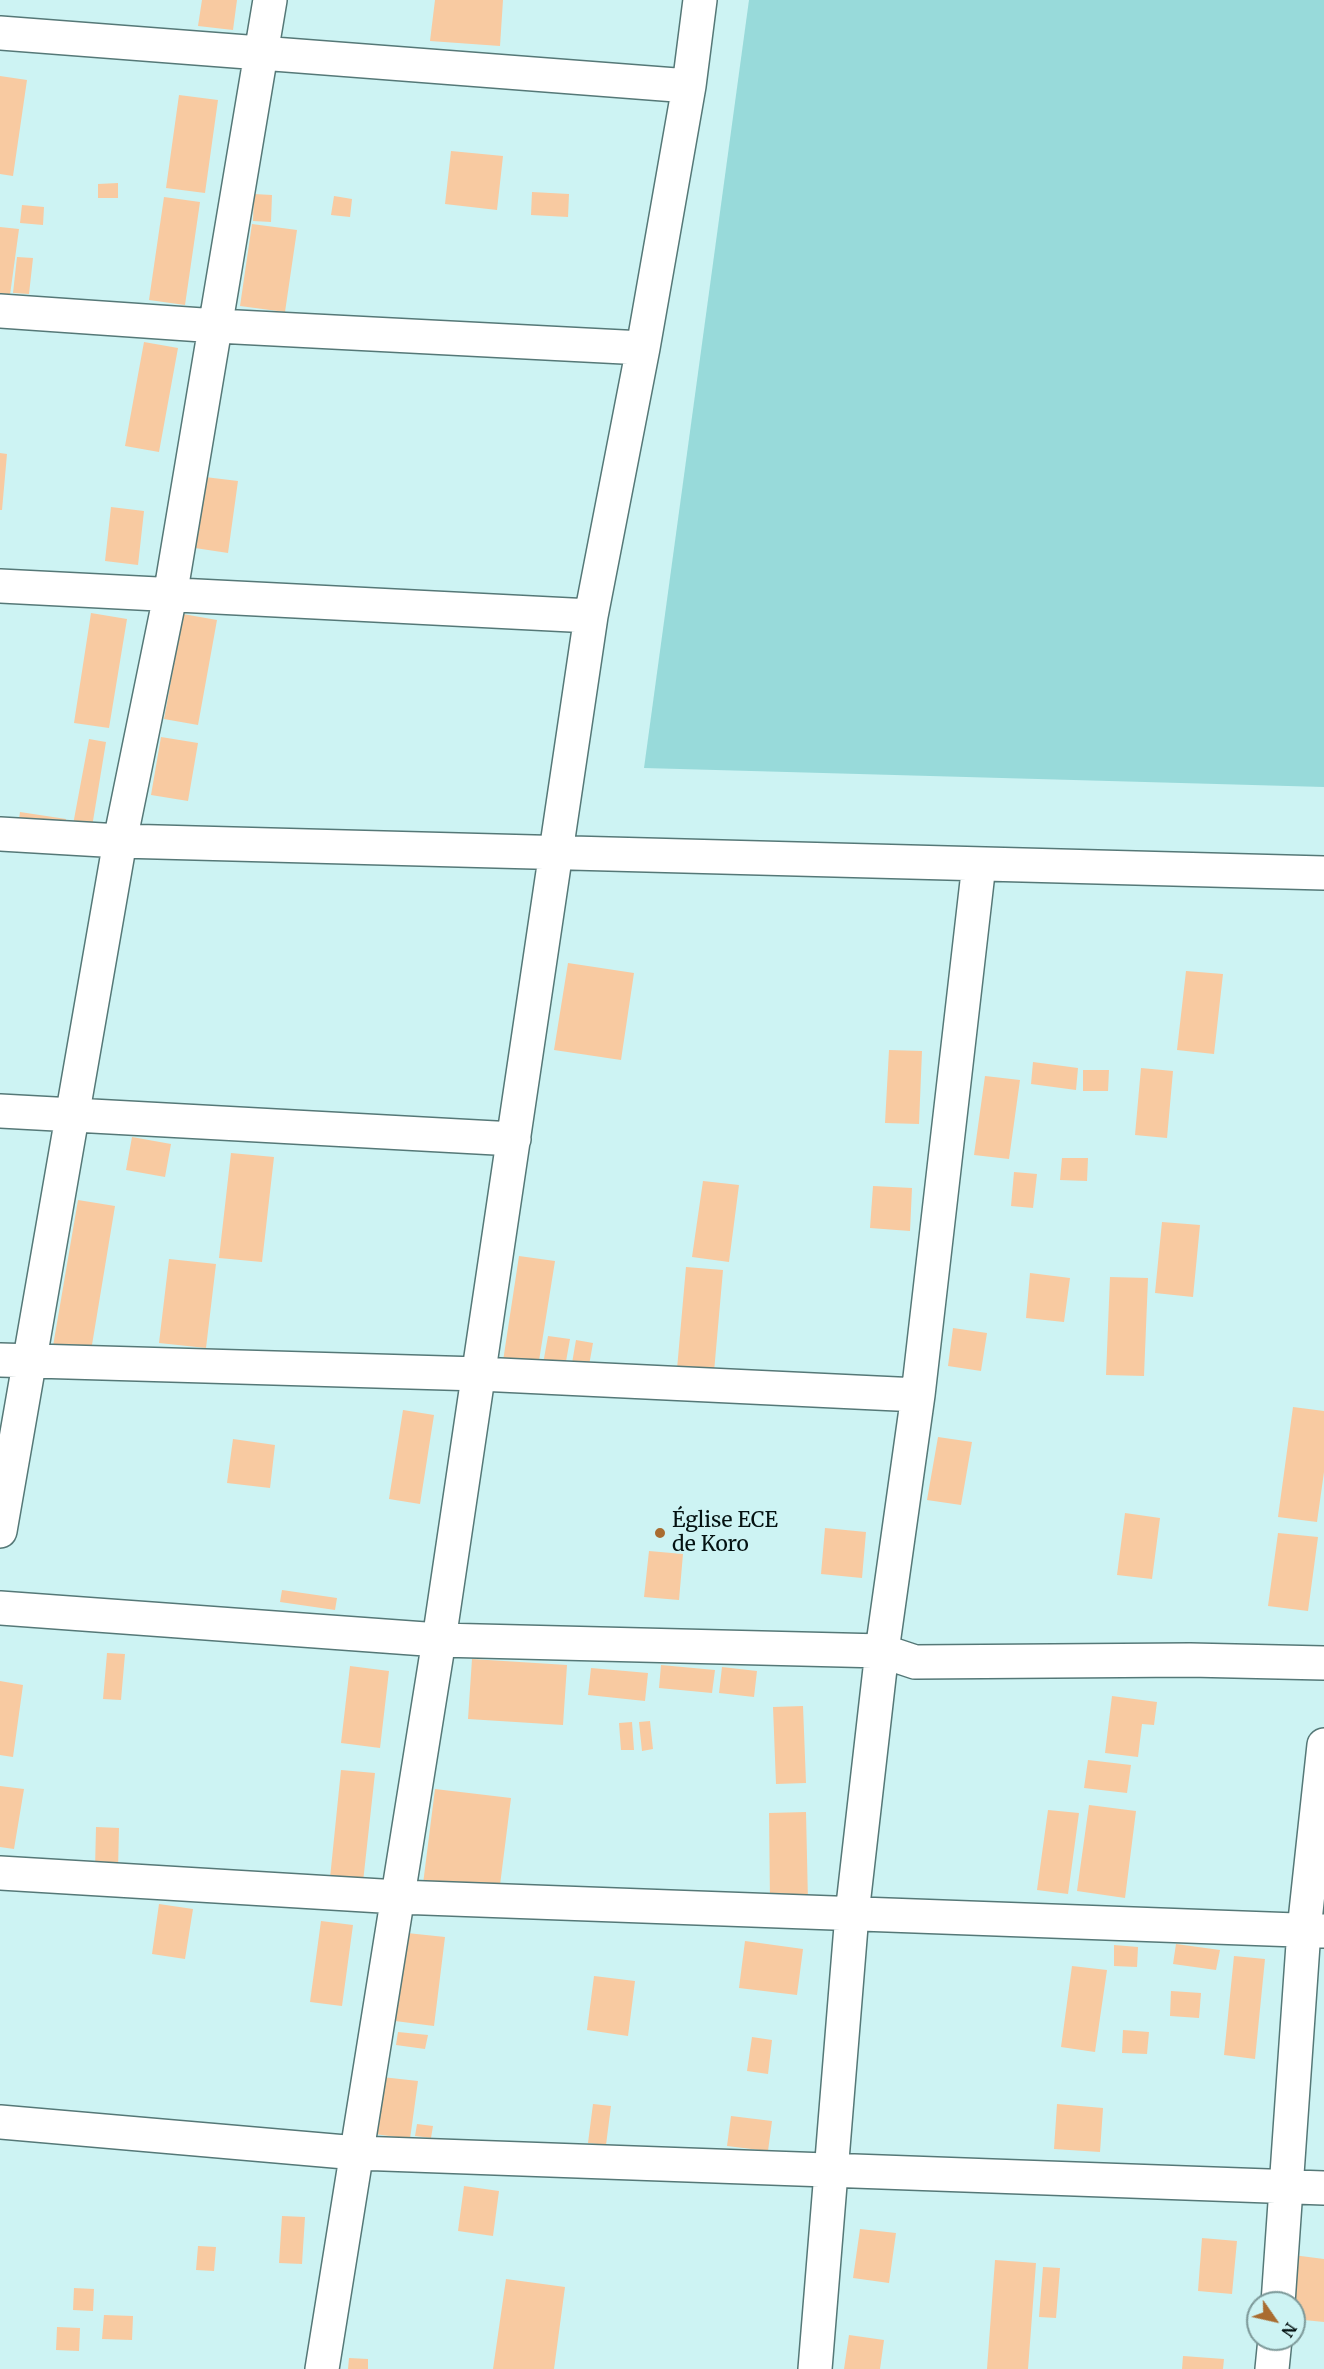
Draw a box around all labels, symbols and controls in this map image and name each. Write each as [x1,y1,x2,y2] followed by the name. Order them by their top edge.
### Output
[672,1508,778,1558] place label: Église ECE de Koro
[653,1526,667,1540] marker: Église ECE de Koro
[1246,2291,1306,2351] north arrow
[1277,2319,1301,2341] text: N

